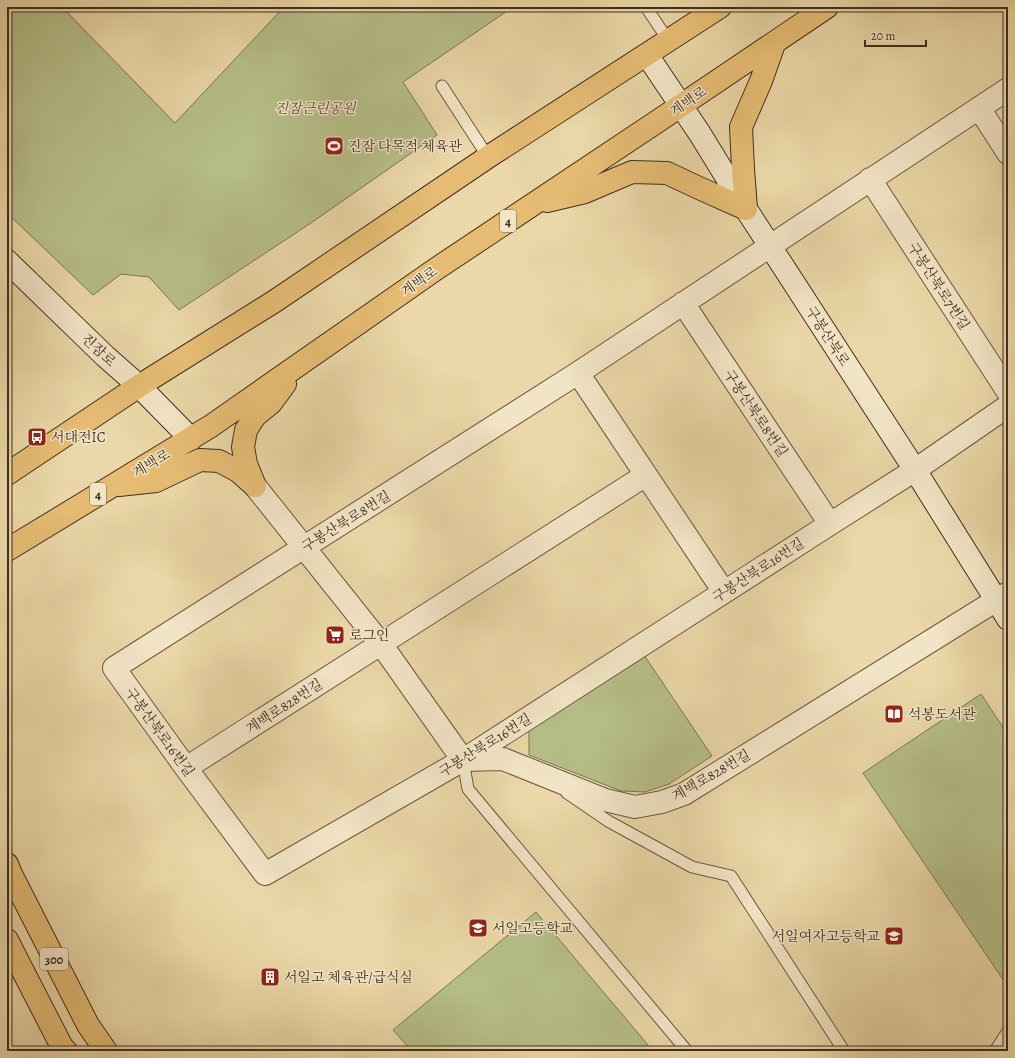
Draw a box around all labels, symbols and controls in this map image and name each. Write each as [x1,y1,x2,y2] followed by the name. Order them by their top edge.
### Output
[865,22,926,48] scale bar
[871,28,895,44] text: 20 m
[666,82,711,121] street label: 계백로
[274,99,357,118] park label: 진잠근린공원
[323,135,345,157] sports icon: 진잠 다목적 체육관
[348,137,462,156] place label: 진잠 다목적 체육관
[500,210,516,232] road number: 4
[903,239,974,334] street label: 구봉산북로7번길
[397,262,442,301] street label: 계백로
[801,303,854,370] street label: 구봉산북로
[77,330,120,371] street label: 진잠로
[719,366,792,461] street label: 구봉산북로8번길
[26,426,48,448] bus stop icon: 서대전IC
[51,428,106,447] place label: 서대전IC
[129,445,174,482] street label: 계백로
[90,483,106,505] road number: 4
[298,486,394,556] street label: 구봉산북로8번길
[709,534,808,607] street label: 구봉산북로16번길
[324,624,346,646] supermarket icon: 로그인
[349,626,390,645] place label: 로그인
[242,675,326,738] street label: 계백로828번길
[121,684,198,781] street label: 구봉산북로16번길
[883,703,905,725] library icon: 석봉도서관
[908,705,976,724] place label: 석봉도서관
[435,709,535,782] street label: 구봉산북로16번길
[668,745,754,806] street label: 계백로828번길
[467,917,489,939] school or university icon: 서일고등학교
[492,919,574,938] place label: 서일고등학교
[883,925,905,947] school or university icon: 서일여자고등학교
[772,927,880,946] place label: 서일여자고등학교
[40,948,68,970] road number: 300
[259,966,281,988] building icon: 서일고 체육관/급식실
[284,968,413,987] place label: 서일고 체육관/급식실

